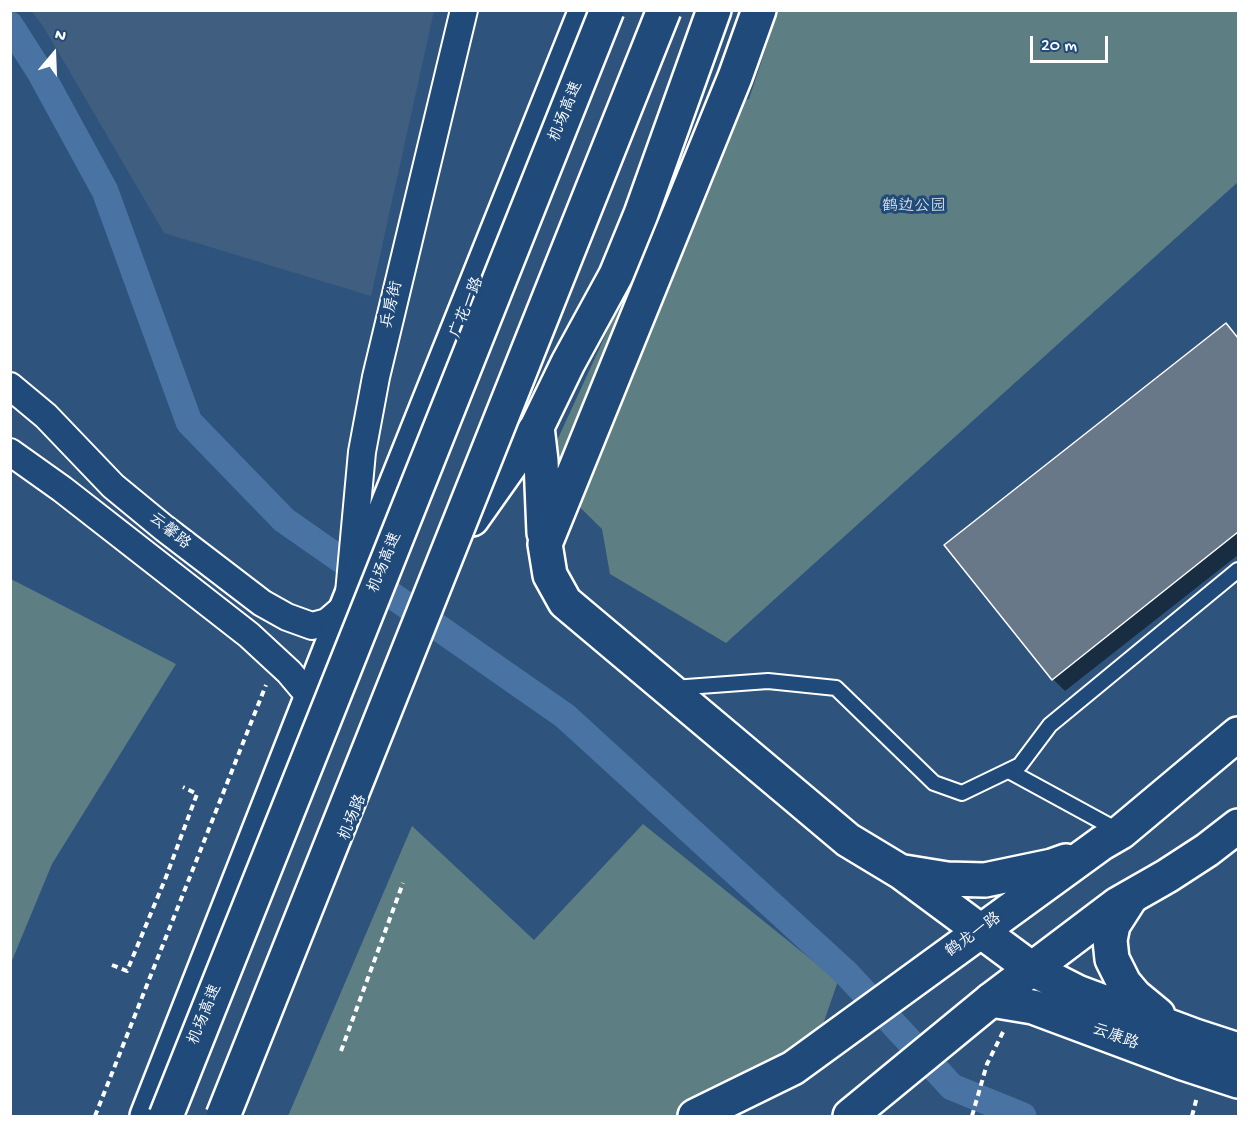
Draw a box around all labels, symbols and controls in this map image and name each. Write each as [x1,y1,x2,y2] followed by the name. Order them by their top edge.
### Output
[24,24,84,84] north arrow
[1033,24,1111,62] scale bar
[52,26,68,47] text: N
[1041,36,1077,57] text: 20 m
[546,79,588,145] street label: 机场高速
[882,198,946,218] park label: 鹤边公园
[447,275,489,341] street label: 广花一路
[378,279,408,331] street label: 兵房街
[144,509,194,555] street label: 云馨路
[365,530,407,596] street label: 机场高速
[336,792,372,844] street label: 机场路
[942,909,1006,963] street label: 鹤龙一路
[185,982,227,1048] street label: 机场高速
[1089,1021,1141,1055] street label: 云康路

